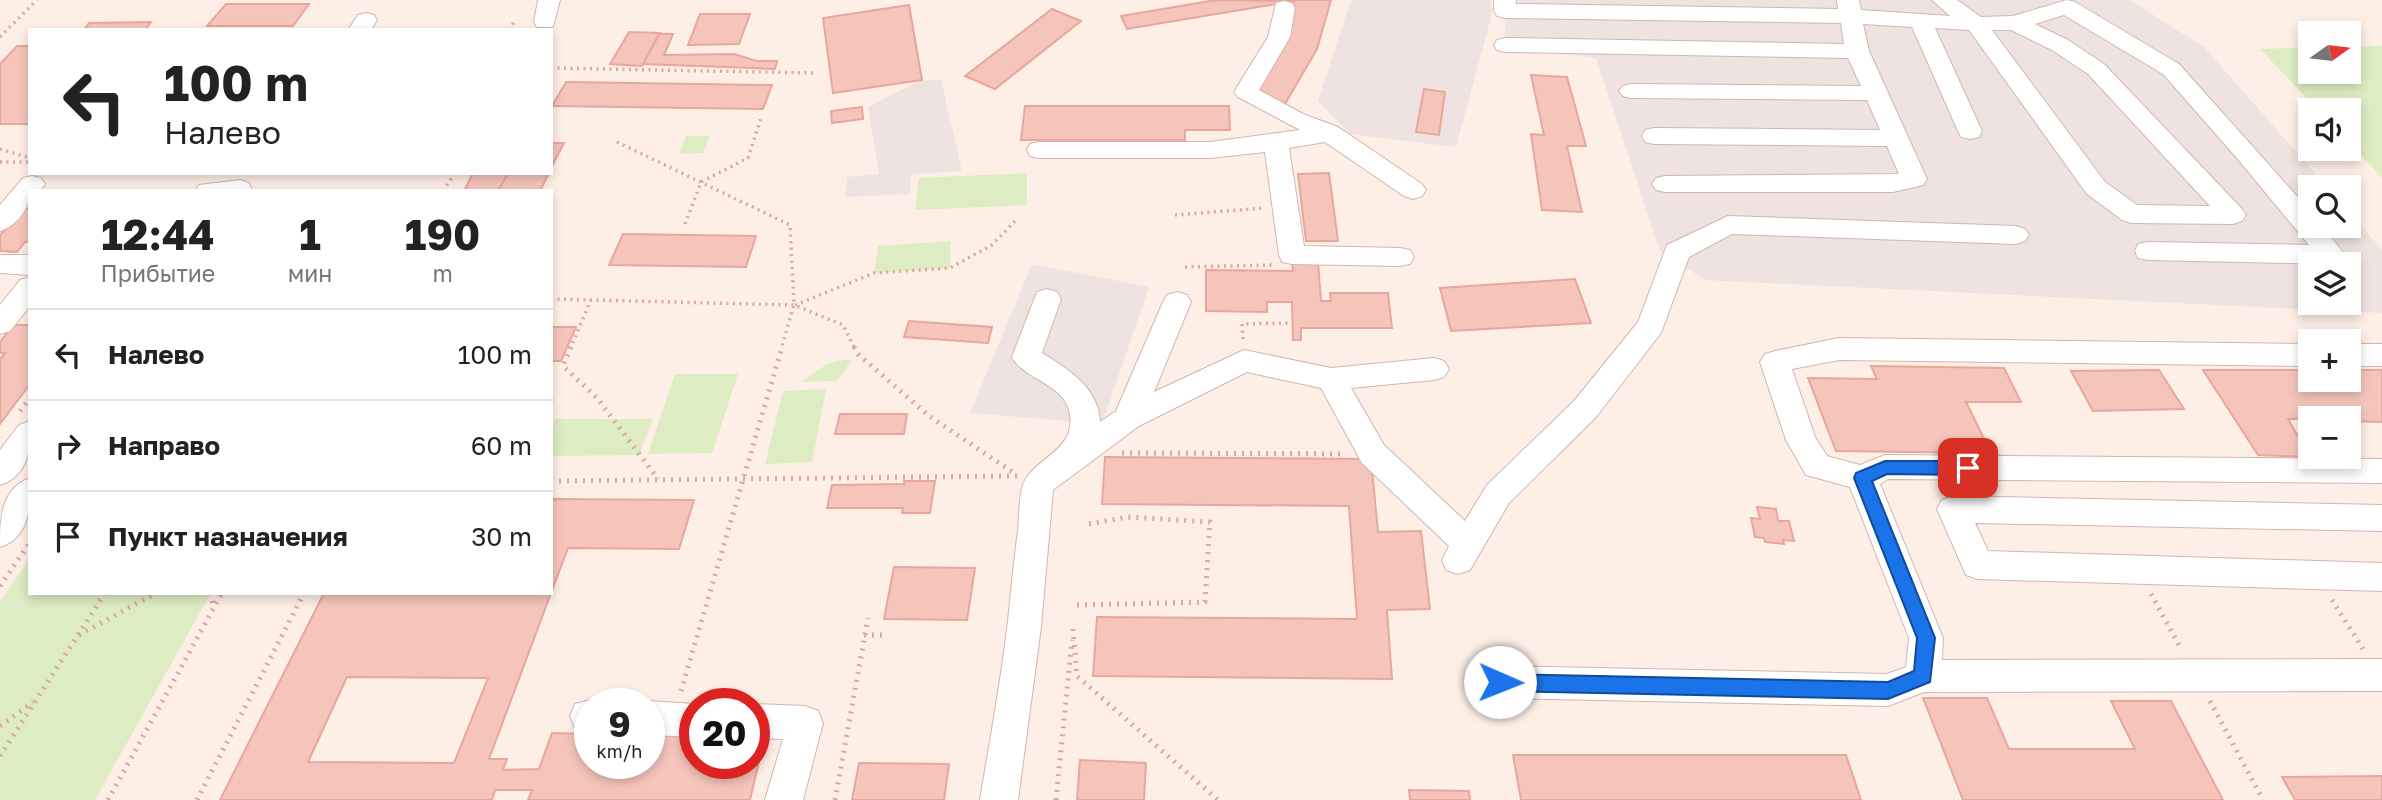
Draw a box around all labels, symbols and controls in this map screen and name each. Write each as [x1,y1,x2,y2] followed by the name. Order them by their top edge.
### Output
[2298,21,2361,84] north arrow
[2298,21,2361,469] map controls
[164,53,308,112] text: 100 m
[49,56,140,147] icon: left
[2298,98,2361,161] button: sound
[164,113,281,151] text: Налево
[2298,175,2361,238] button: search
[101,209,214,259] text: 12:44
[299,209,321,259] text: 1
[405,209,480,259] text: 190
[2298,252,2361,315] button: layers
[101,259,215,287] text: Прибытие
[288,259,332,287] text: мин
[432,259,453,287] text: m
[2298,329,2361,392] button: +
[49,336,87,374] icon: left
[108,339,204,370] text: Налево
[458,339,532,370] text: 100 m
[2298,406,2361,469] button: −
[49,427,87,465] icon: right
[108,430,220,461] text: Направо
[471,430,532,461] text: 60 m
[1938,438,1998,498] pin
[1949,449,1987,487] icon: arrive
[49,518,87,556] icon: arrive
[108,521,348,552] text: Пункт назначения
[471,521,532,552] text: 30 m
[1463,645,1537,719] position arrow
[679,688,770,779] speed limit sign: 20
[608,703,631,745] text: 9
[597,740,642,762] text: km/h

